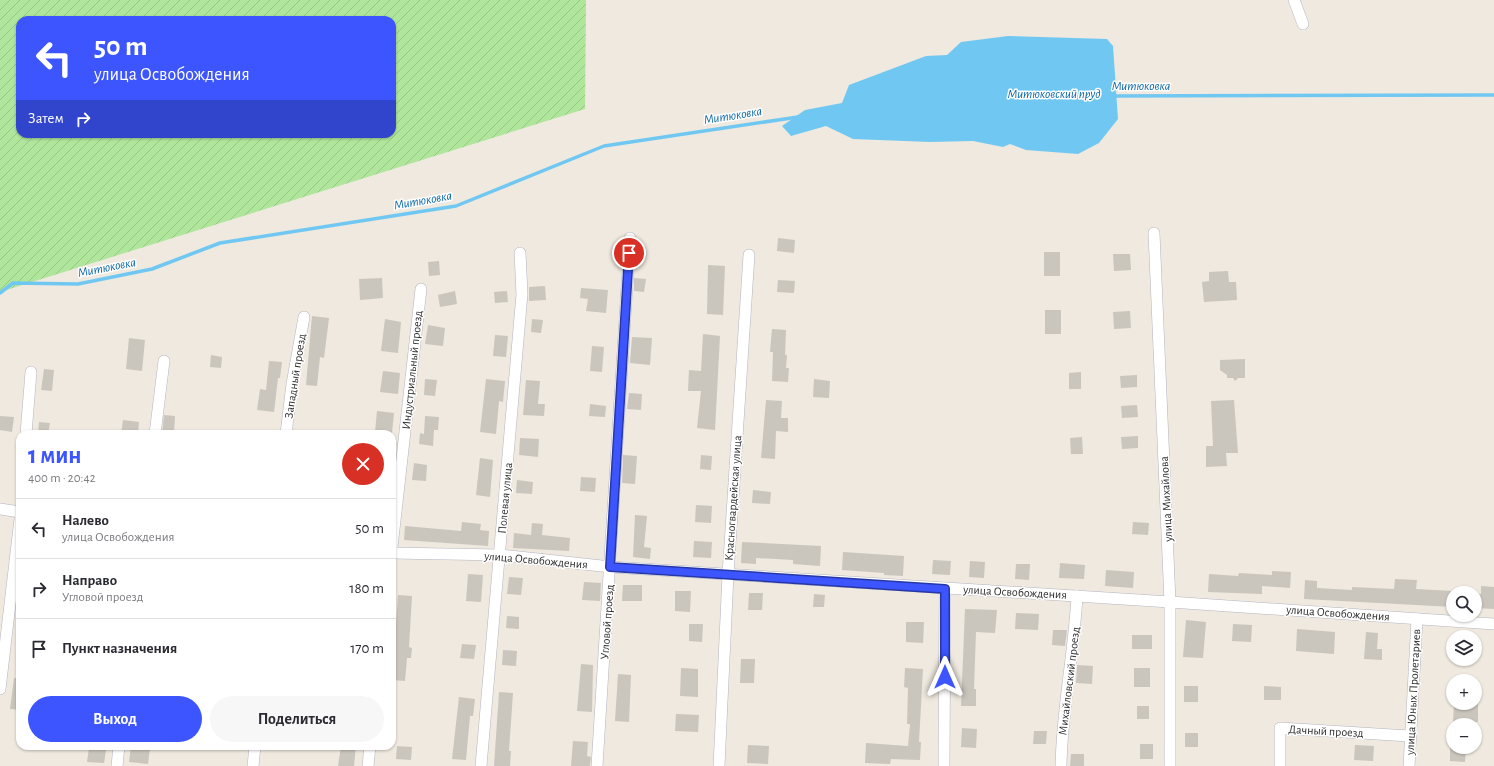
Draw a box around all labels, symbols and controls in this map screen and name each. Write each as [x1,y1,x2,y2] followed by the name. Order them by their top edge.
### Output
[28,32,80,84] icon: left
[94,33,148,61] text: 50 m
[94,66,250,84] text: улица Освобождения
[1112,80,1171,93] water label: Митюковка
[1007,88,1101,101] water label: Митюковский пруд
[703,105,763,127] water label: Митюковка
[72,108,94,130] icon: right
[28,111,64,126] text: Затем
[393,189,453,213] water label: Митюковка
[612,236,646,270] pin
[618,242,640,264] icon: arrive
[77,256,137,280] water label: Митюковка
[400,310,425,430] street label: Индустриальный проезд
[282,333,308,419] street label: Западный проезд
[723,434,744,561] street label: Красногвардейская улица
[342,443,384,485] button: close
[28,444,82,468] text: 1 мин
[1158,455,1175,543] street label: улица Михайлова
[496,461,515,534] street label: Полевая улица
[28,472,96,485] text: 400 m · 20:42
[62,513,109,528] text: Налево
[28,518,50,540] icon: left
[355,521,384,536] text: 50 m
[62,531,174,544] text: улица Освобождения
[483,549,588,571] street label: улица Освобождения
[62,573,117,588] text: Направо
[28,578,50,600] icon: right
[349,581,384,596] text: 180 m
[962,583,1067,602] street label: улица Освобождения
[598,584,616,660] street label: Угловой проезд
[1446,586,1482,754] map controls
[1446,586,1482,622] button: search
[62,591,143,604] text: Угловой проезд
[1285,603,1390,624] street label: улица Освобождения
[1056,626,1082,736] street label: Михайловский проезд
[1404,628,1423,756] street label: улица Юных Пролетариев
[1446,630,1482,666] button: layers
[28,638,50,660] icon: arrive
[62,641,177,656] text: Пункт назначения
[350,641,384,656] text: 170 m
[924,656,966,698] position arrow
[1446,674,1482,710] button: +
[28,696,202,742] button: Выход
[210,696,384,742] button: Поделиться
[1446,718,1482,754] button: −
[1288,723,1364,739] street label: Дачный проезд

